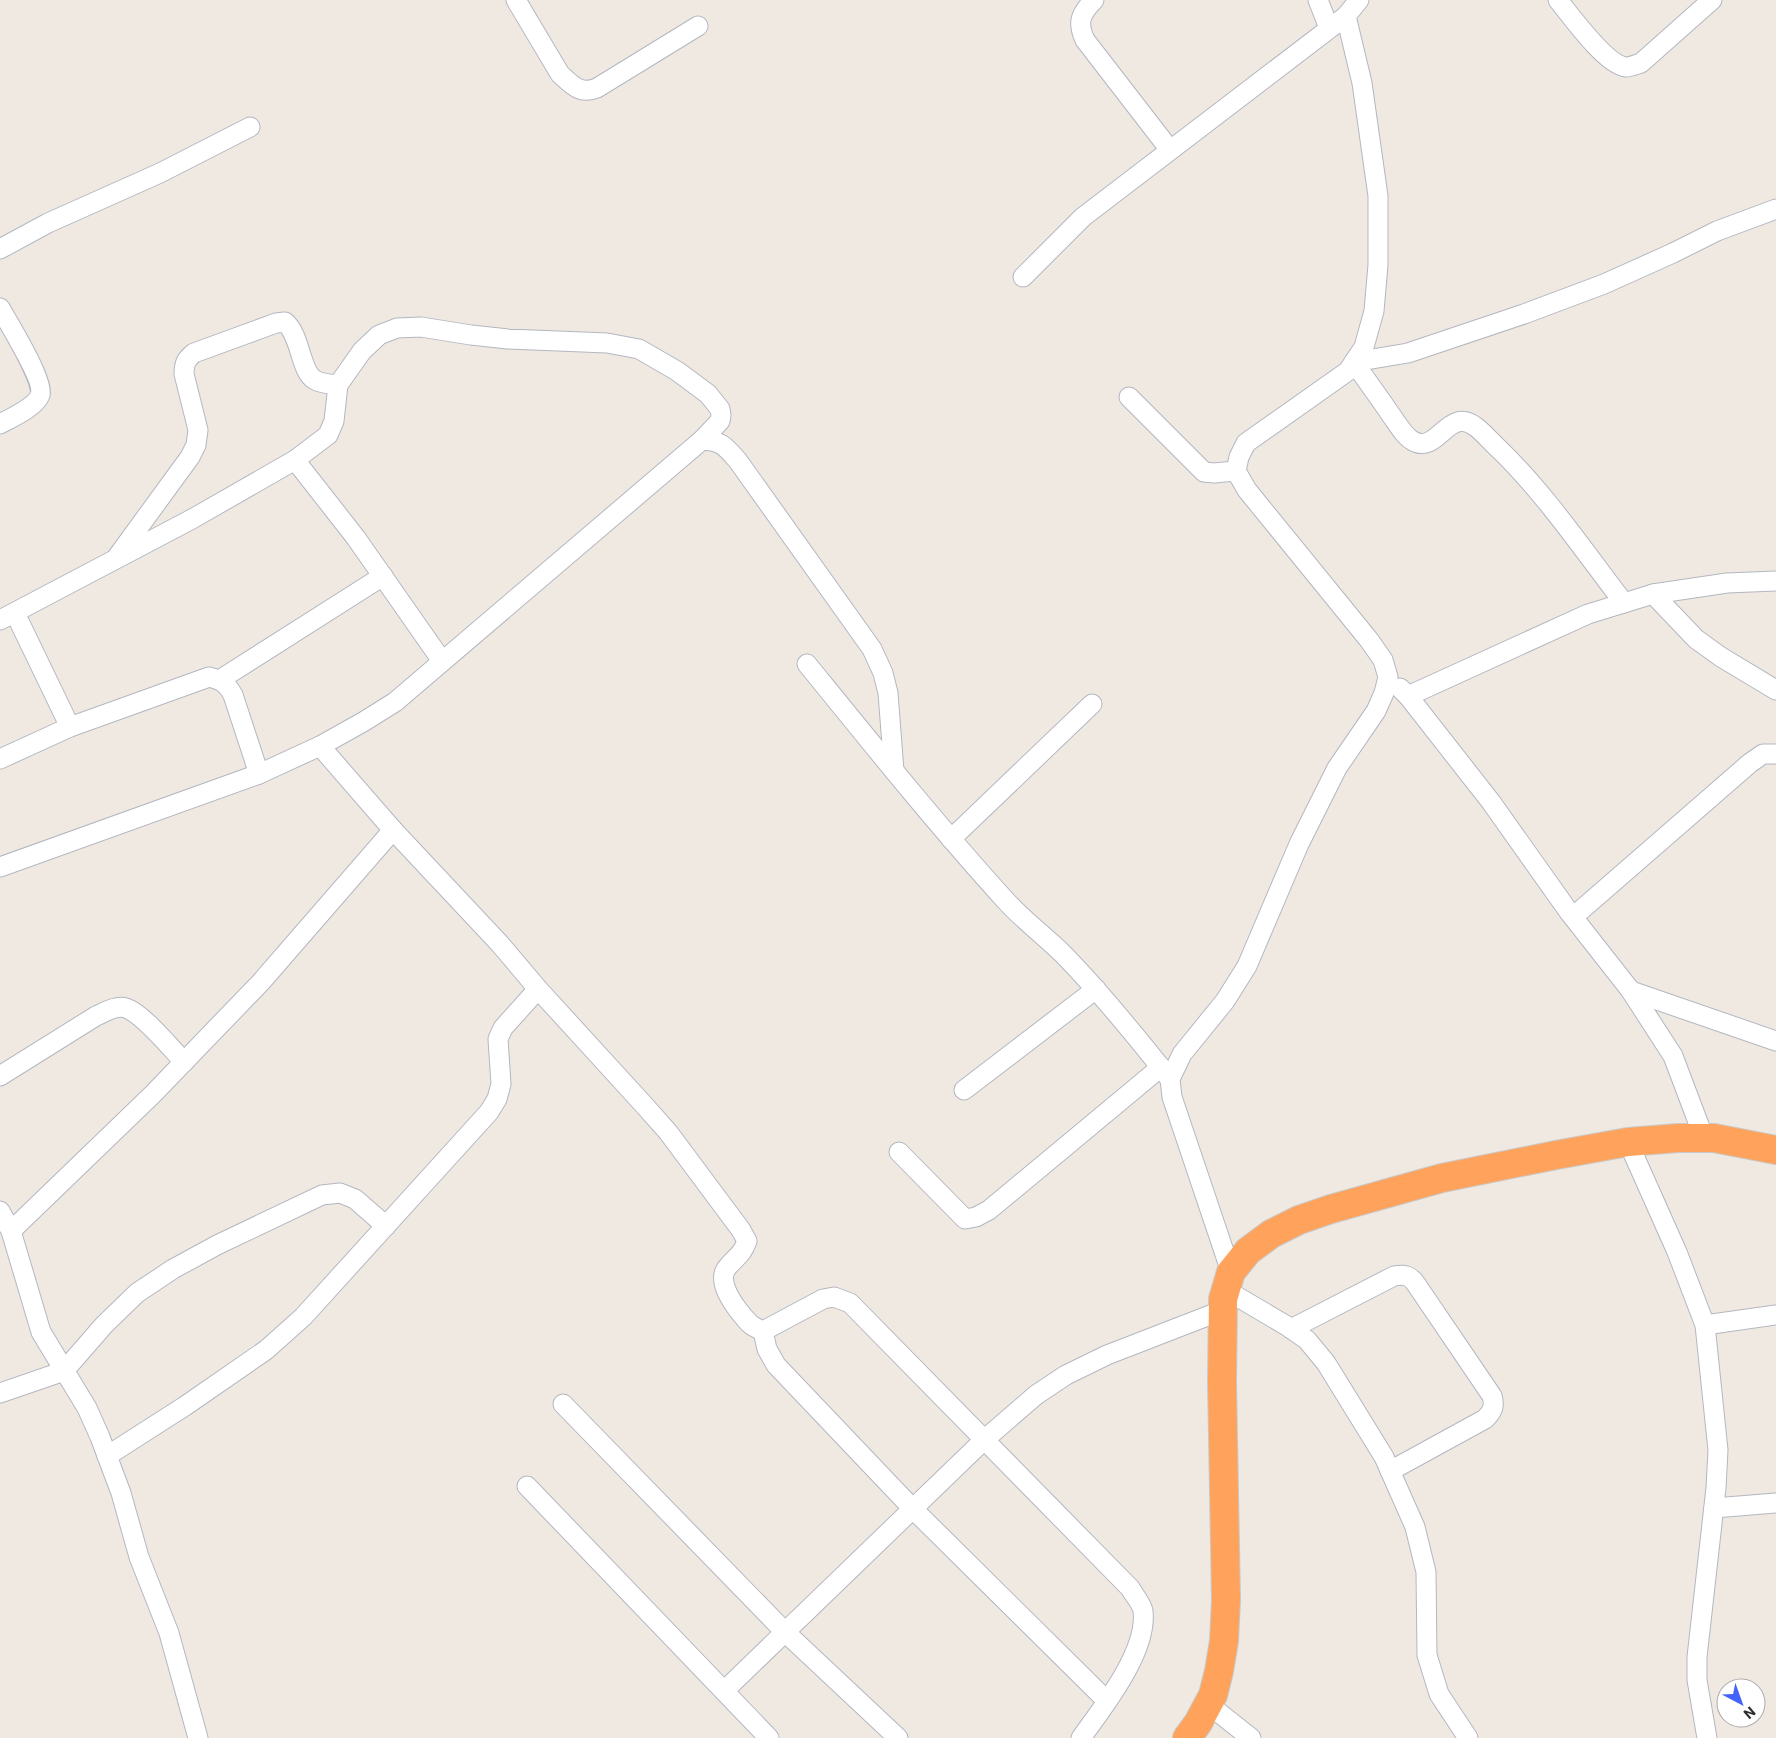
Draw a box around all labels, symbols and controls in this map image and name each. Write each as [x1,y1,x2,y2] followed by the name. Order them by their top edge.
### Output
[1716,1678,1766,1728] north arrow
[1741,1704,1759,1722] text: N

